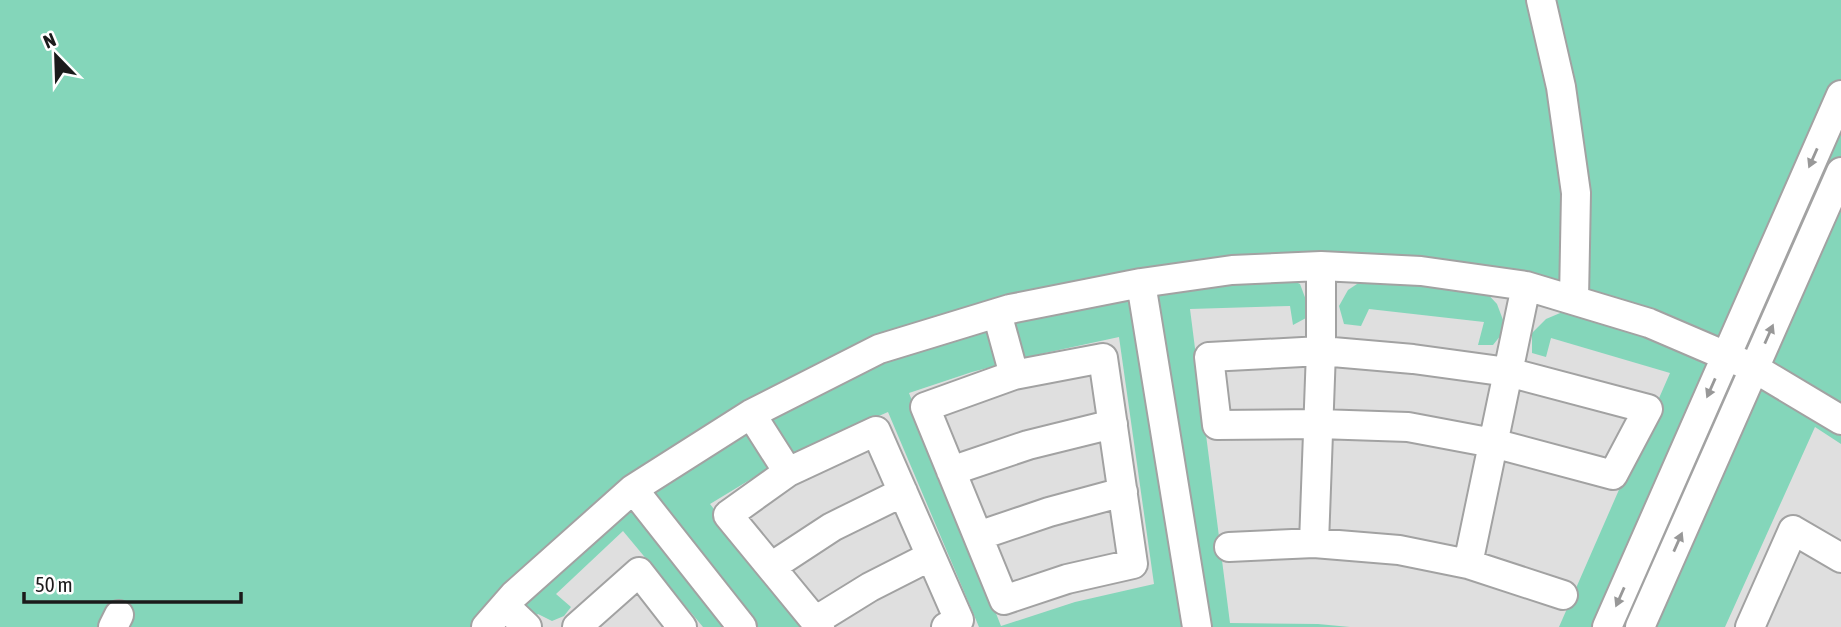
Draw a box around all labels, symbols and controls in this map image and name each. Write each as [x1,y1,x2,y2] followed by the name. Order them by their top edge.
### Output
[21,21,91,91] north arrow
[40,28,59,53] text: N
[1807,147,1818,168] one-way arrow
[1763,324,1775,344] one-way arrow
[1705,378,1717,398] one-way arrow
[1672,531,1683,552] one-way arrow
[24,560,242,604] scale bar
[35,572,73,596] text: 50 m
[1614,586,1625,607] one-way arrow

